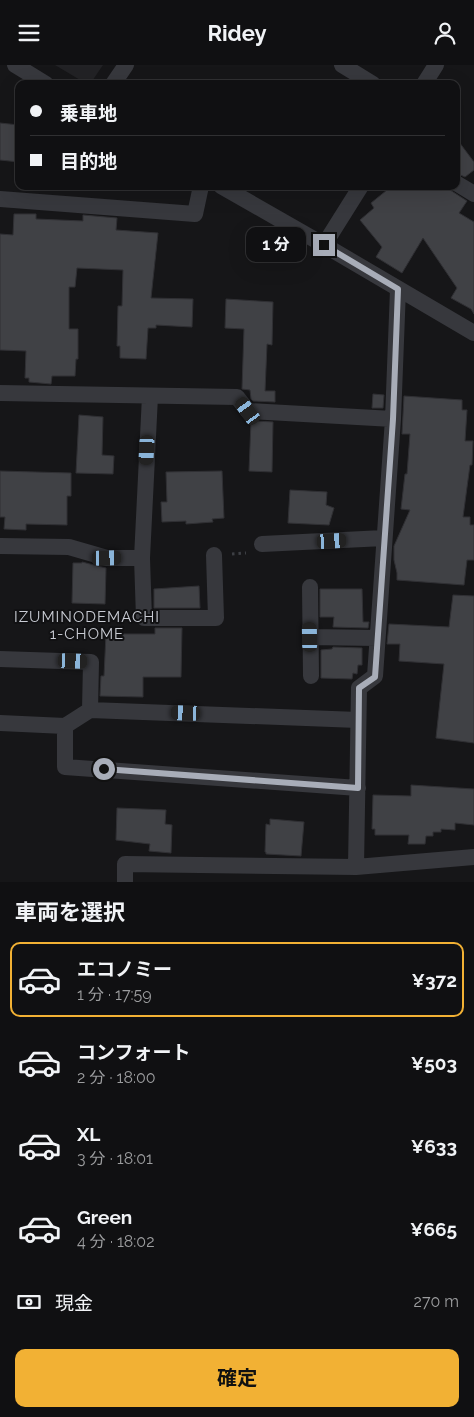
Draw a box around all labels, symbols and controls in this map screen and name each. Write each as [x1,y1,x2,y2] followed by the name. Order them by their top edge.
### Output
[15,19,43,47] icon: menu
[431,19,459,47] icon: person
[207,20,267,46] text: Ridey
[60,102,117,124] text: 乗車地
[60,150,117,172] text: 目的地
[246,227,306,263] callout: 1 分
[313,234,335,256] route end
[262,235,290,254] text: 1 分
[233,394,262,428] car
[138,435,155,465] car
[316,533,347,549] car
[91,550,122,566] car
[14,608,160,643] district label: IZUMINODEMACHI 1-CHOME
[302,622,317,652] car
[57,653,88,669] car
[170,705,201,721] car
[93,758,115,780] route start
[15,899,125,925] text: 車両を選択
[17,957,62,1002] icon: car
[77,958,172,980] text: エコノミー
[411,969,457,991] text: ¥372
[77,985,152,1004] text: 1 分 · 17:59
[17,1040,62,1085] icon: car
[77,1041,190,1063] text: コンフォート
[411,1052,457,1074] text: ¥503
[77,1068,156,1087] text: 2 分 · 18:00
[17,1123,62,1168] icon: car
[77,1123,100,1145] text: XL
[411,1135,457,1157] text: ¥633
[77,1149,153,1168] text: 3 分 · 18:01
[17,1206,62,1251] icon: car
[77,1206,132,1228] text: Green
[410,1218,457,1240] text: ¥665
[77,1232,154,1251] text: 4 分 · 18:02
[15,1288,43,1316] icon: cash
[55,1292,93,1314] text: 現金
[414,1292,459,1311] text: 270 m
[15,1349,459,1407] button: 確定

